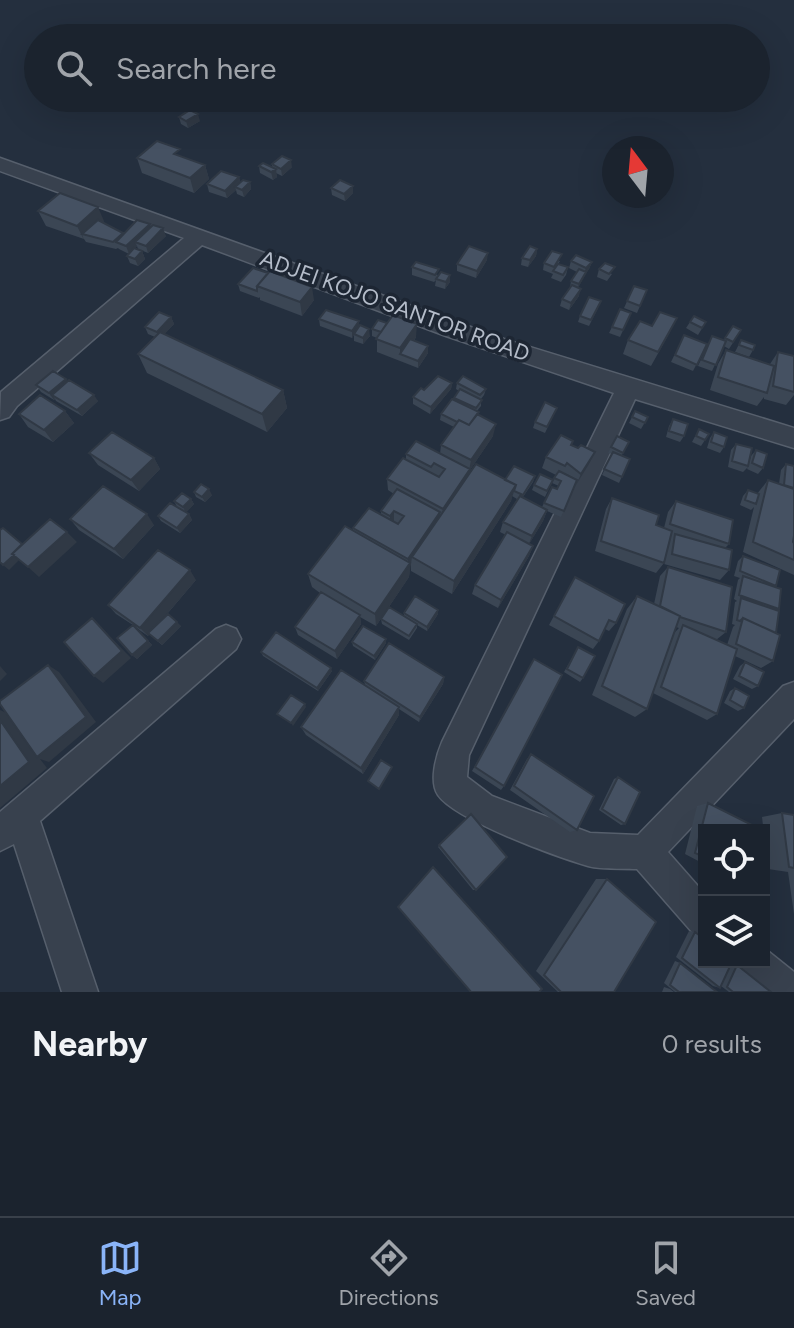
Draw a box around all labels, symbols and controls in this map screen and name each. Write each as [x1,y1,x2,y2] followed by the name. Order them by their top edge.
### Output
[24,24,770,112] search box
[52,46,96,90] icon: search
[116,50,276,87] text: Search here
[602,136,674,208] north arrow
[257,245,533,367] street label: ADJEI KOJO SANTOR ROAD
[698,824,770,968] map controls
[698,824,770,896] button: locate
[698,896,770,968] button: layers
[32,1024,147,1065] text: Nearby
[662,1028,762,1060] text: 0 results
[98,1236,142,1311] tab: Map
[339,1236,439,1311] tab: Directions
[635,1236,696,1311] tab: Saved

